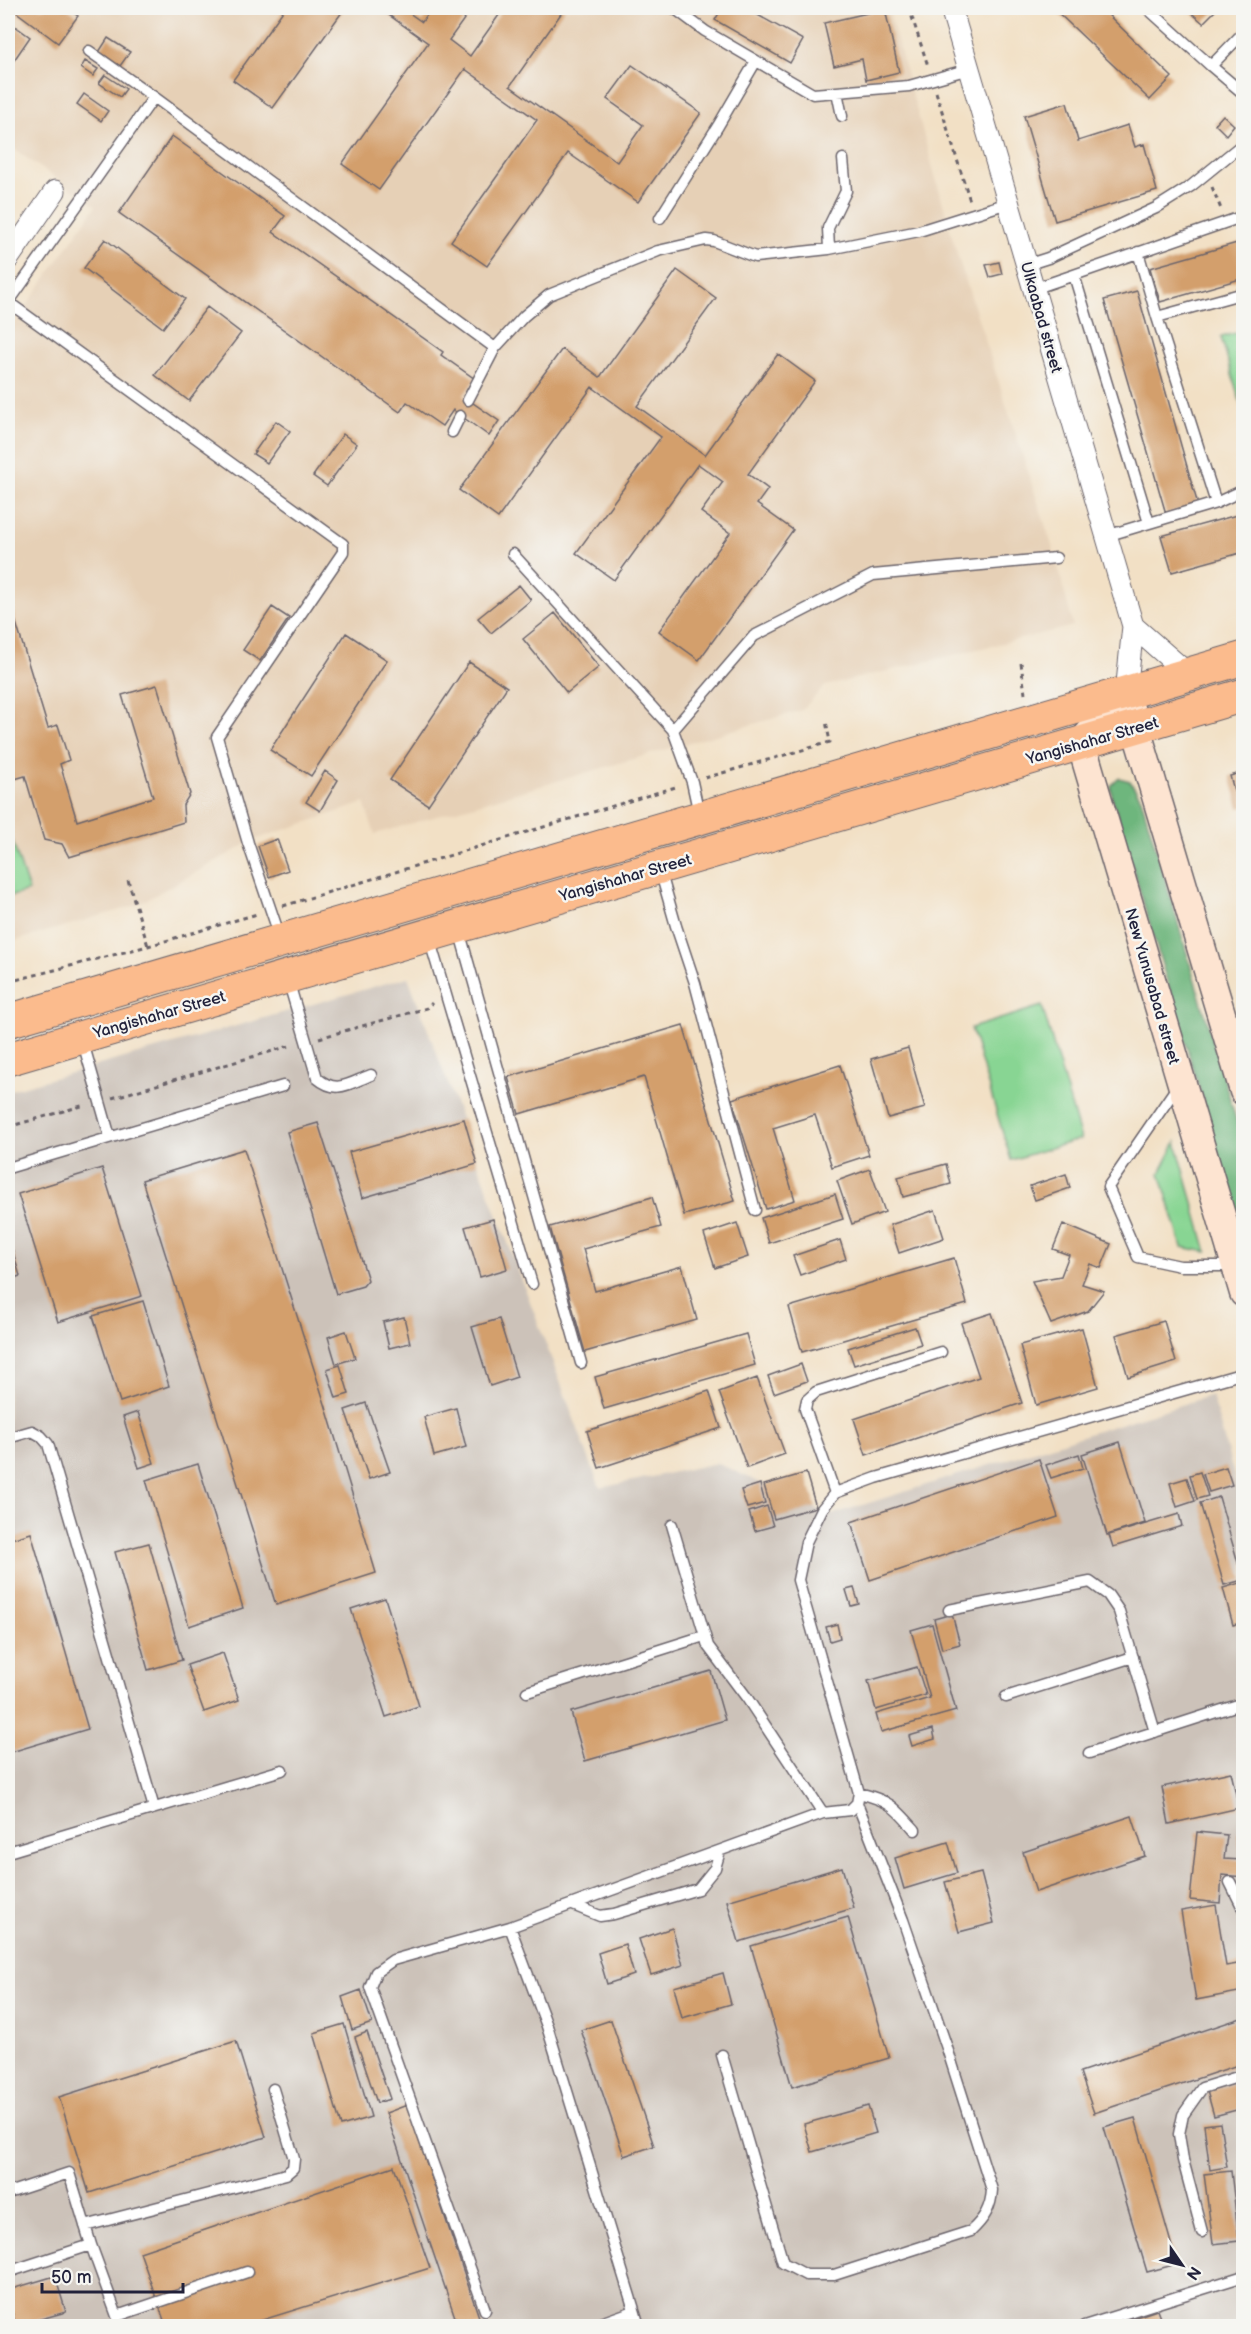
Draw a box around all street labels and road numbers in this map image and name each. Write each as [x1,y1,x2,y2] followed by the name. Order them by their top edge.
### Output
[1016,260,1066,375] street label: Ulkaabad street
[1023,713,1161,770] street label: Yangishahar Street
[556,850,694,907] street label: Yangishahar Street
[1120,906,1183,1067] street label: New Yunusabad street
[90,987,228,1044] street label: Yangishahar Street

